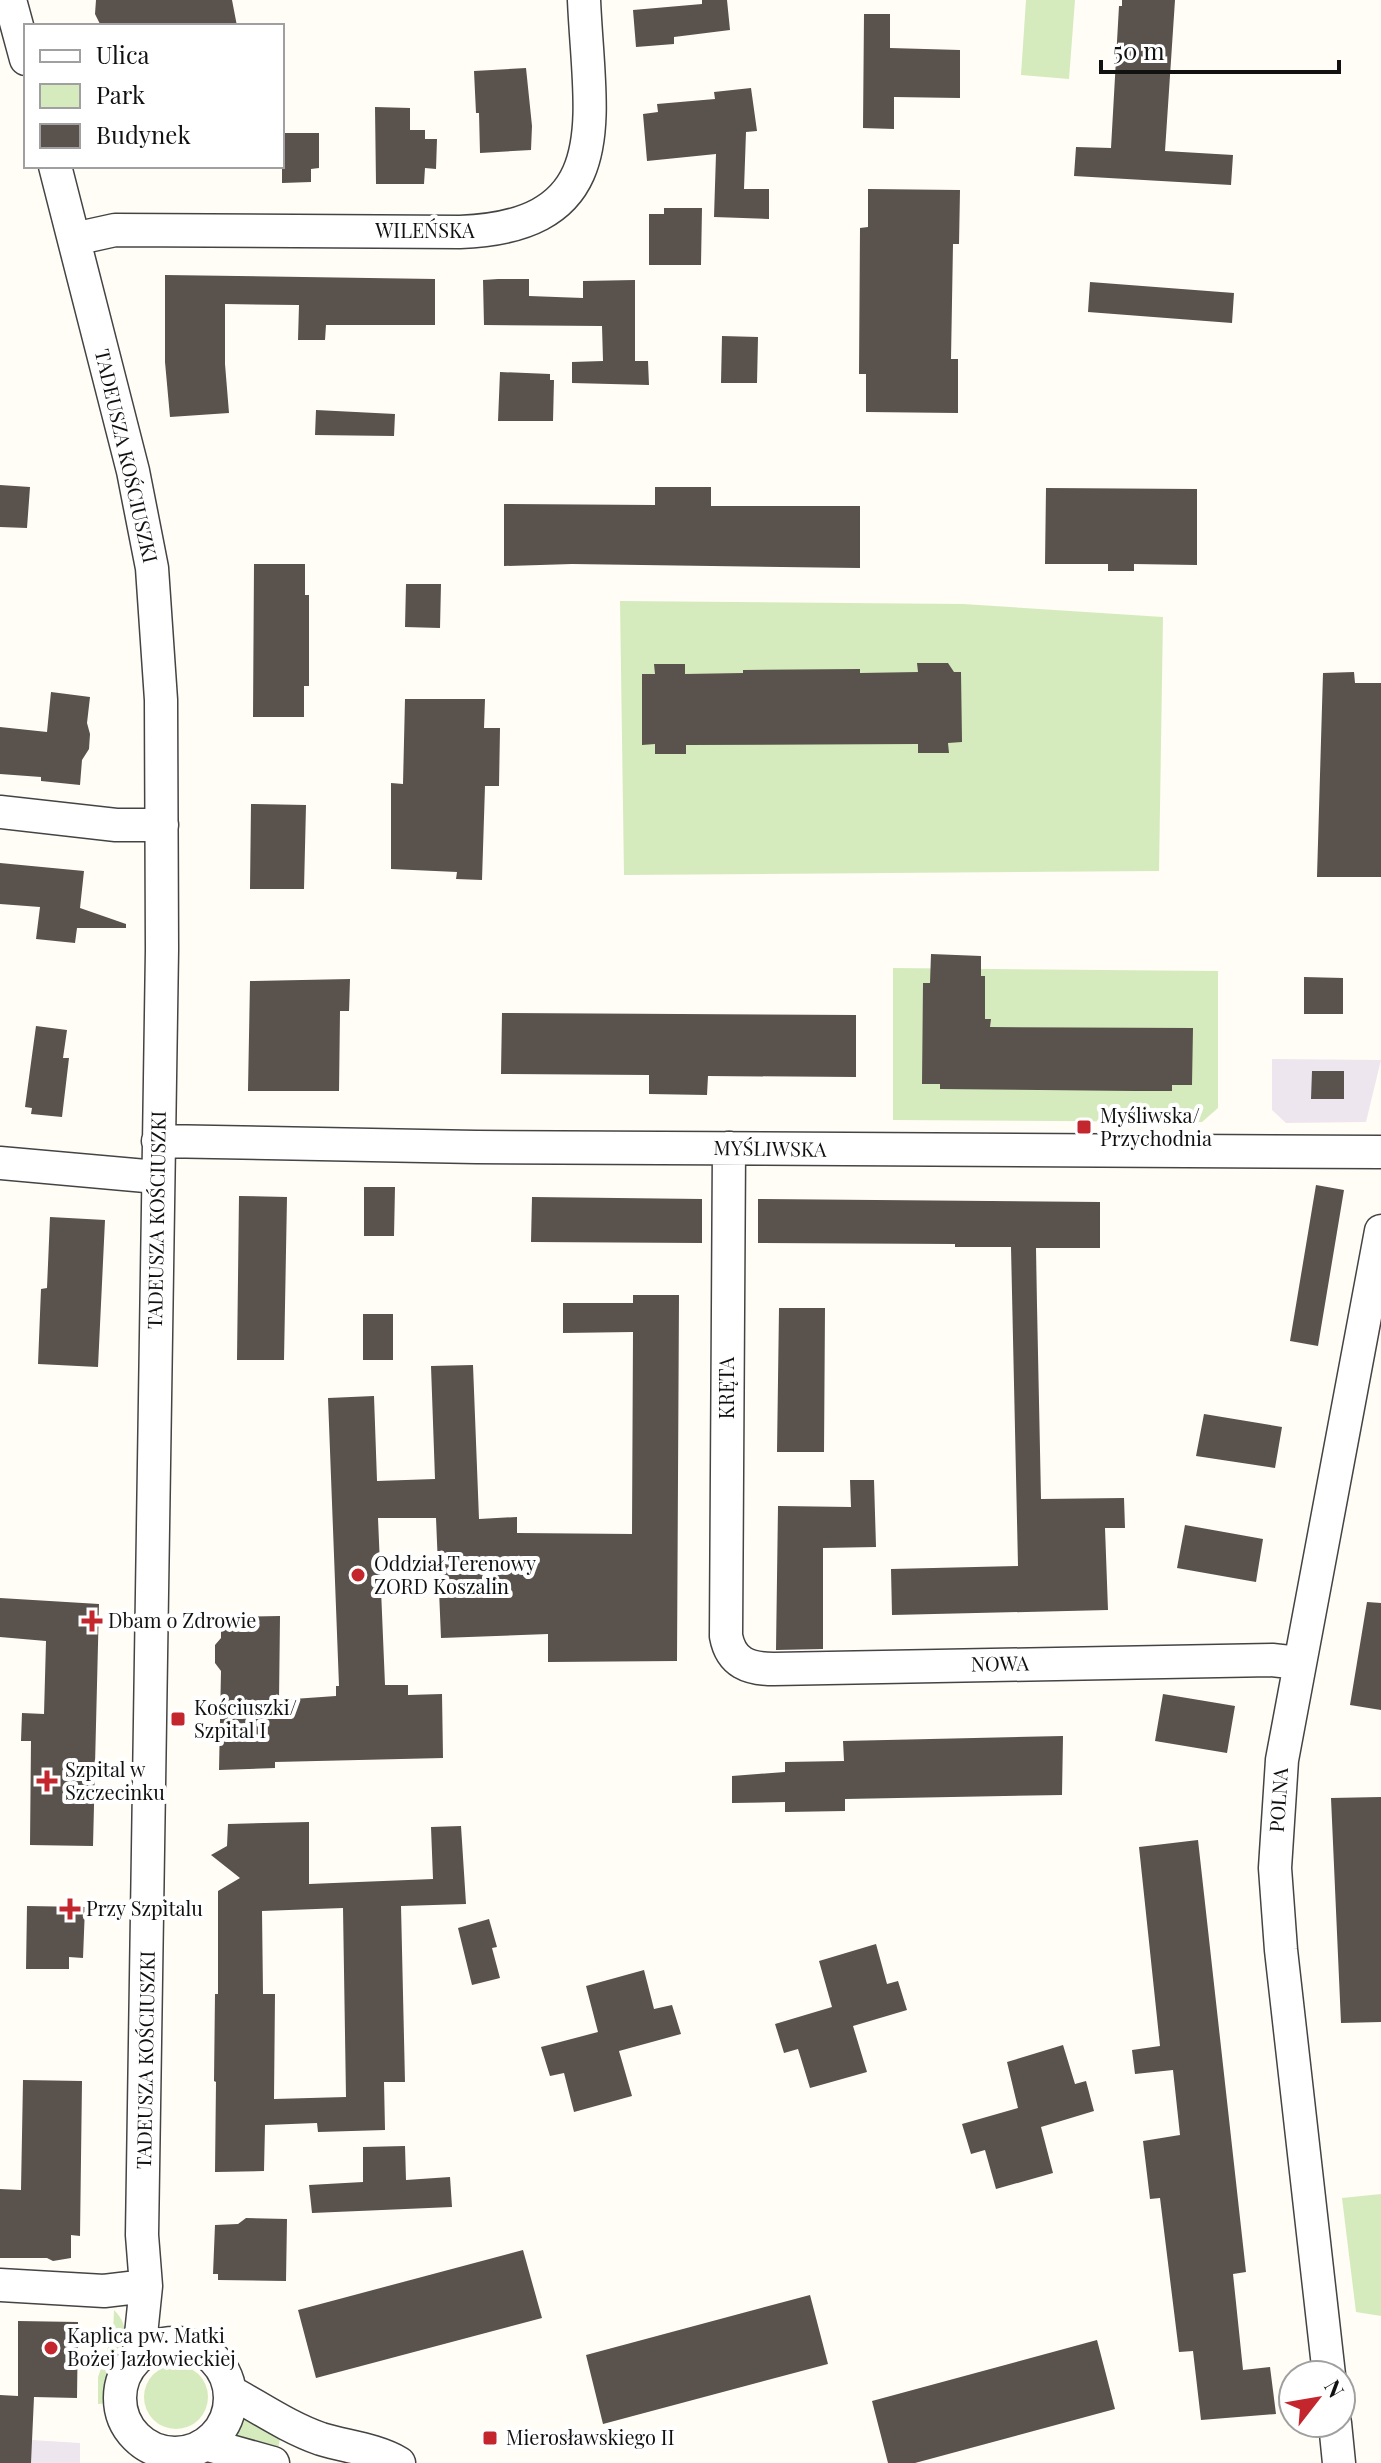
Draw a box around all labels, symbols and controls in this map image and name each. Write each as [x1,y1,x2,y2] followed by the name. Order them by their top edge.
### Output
[24,24,284,168] legend
[1101,24,1339,74] scale bar
[1113,34,1165,66] text: 50 m
[96,38,150,70] text: Ulica
[96,78,146,110] text: Park
[96,118,191,150] text: Budynek
[374,216,475,243] street label: WILEŃSKA
[90,346,165,565] street label: TADEUSZA KOŚCIUSZKI
[1100,1101,1212,1151] place label: Myśliwska/ Przychodnia
[140,1111,171,1329] street label: TADEUSZA KOŚCIUSZKI
[1075,1118,1093,1136] marker: Myśliwska/ Przychodnia
[713,1133,827,1162] street label: MYŚLIWSKA
[712,1356,739,1419] street label: KRĘTA
[374,1549,536,1599] place label: Oddział Terenowy ZORD Koszalin
[349,1566,367,1584] marker: Oddział Terenowy ZORD Koszalin
[108,1606,256,1633] place label: Dbam o Zdrowie
[83,1612,101,1630] marker: Dbam o Zdrowie
[971,1648,1030,1677] street label: NOWA
[194,1693,297,1743] place label: Kościuszki/ Szpital I
[169,1710,187,1728] marker: Kościuszki/ Szpital I
[65,1755,165,1805] place label: Szpital w Szczecinku
[1262,1766,1293,1833] street label: POLNA
[36,1770,58,1792] marker: Szpital w Szczecinku
[86,1894,203,1921] place label: Przy Szpitalu
[61,1900,79,1918] marker: Przy Szpitalu
[129,1951,160,2169] street label: TADEUSZA KOŚCIUSZKI
[67,2321,236,2371] place label: Kaplica pw. Matki Bożej Jazłowieckiej
[42,2339,60,2357] marker: Kaplica pw. Matki Bożej Jazłowieckiej
[1277,2359,1357,2439] north arrow
[1318,2374,1352,2403] text: N
[506,2423,674,2450] place label: Mierosławskiego II
[481,2429,499,2447] marker: Mierosławskiego II

